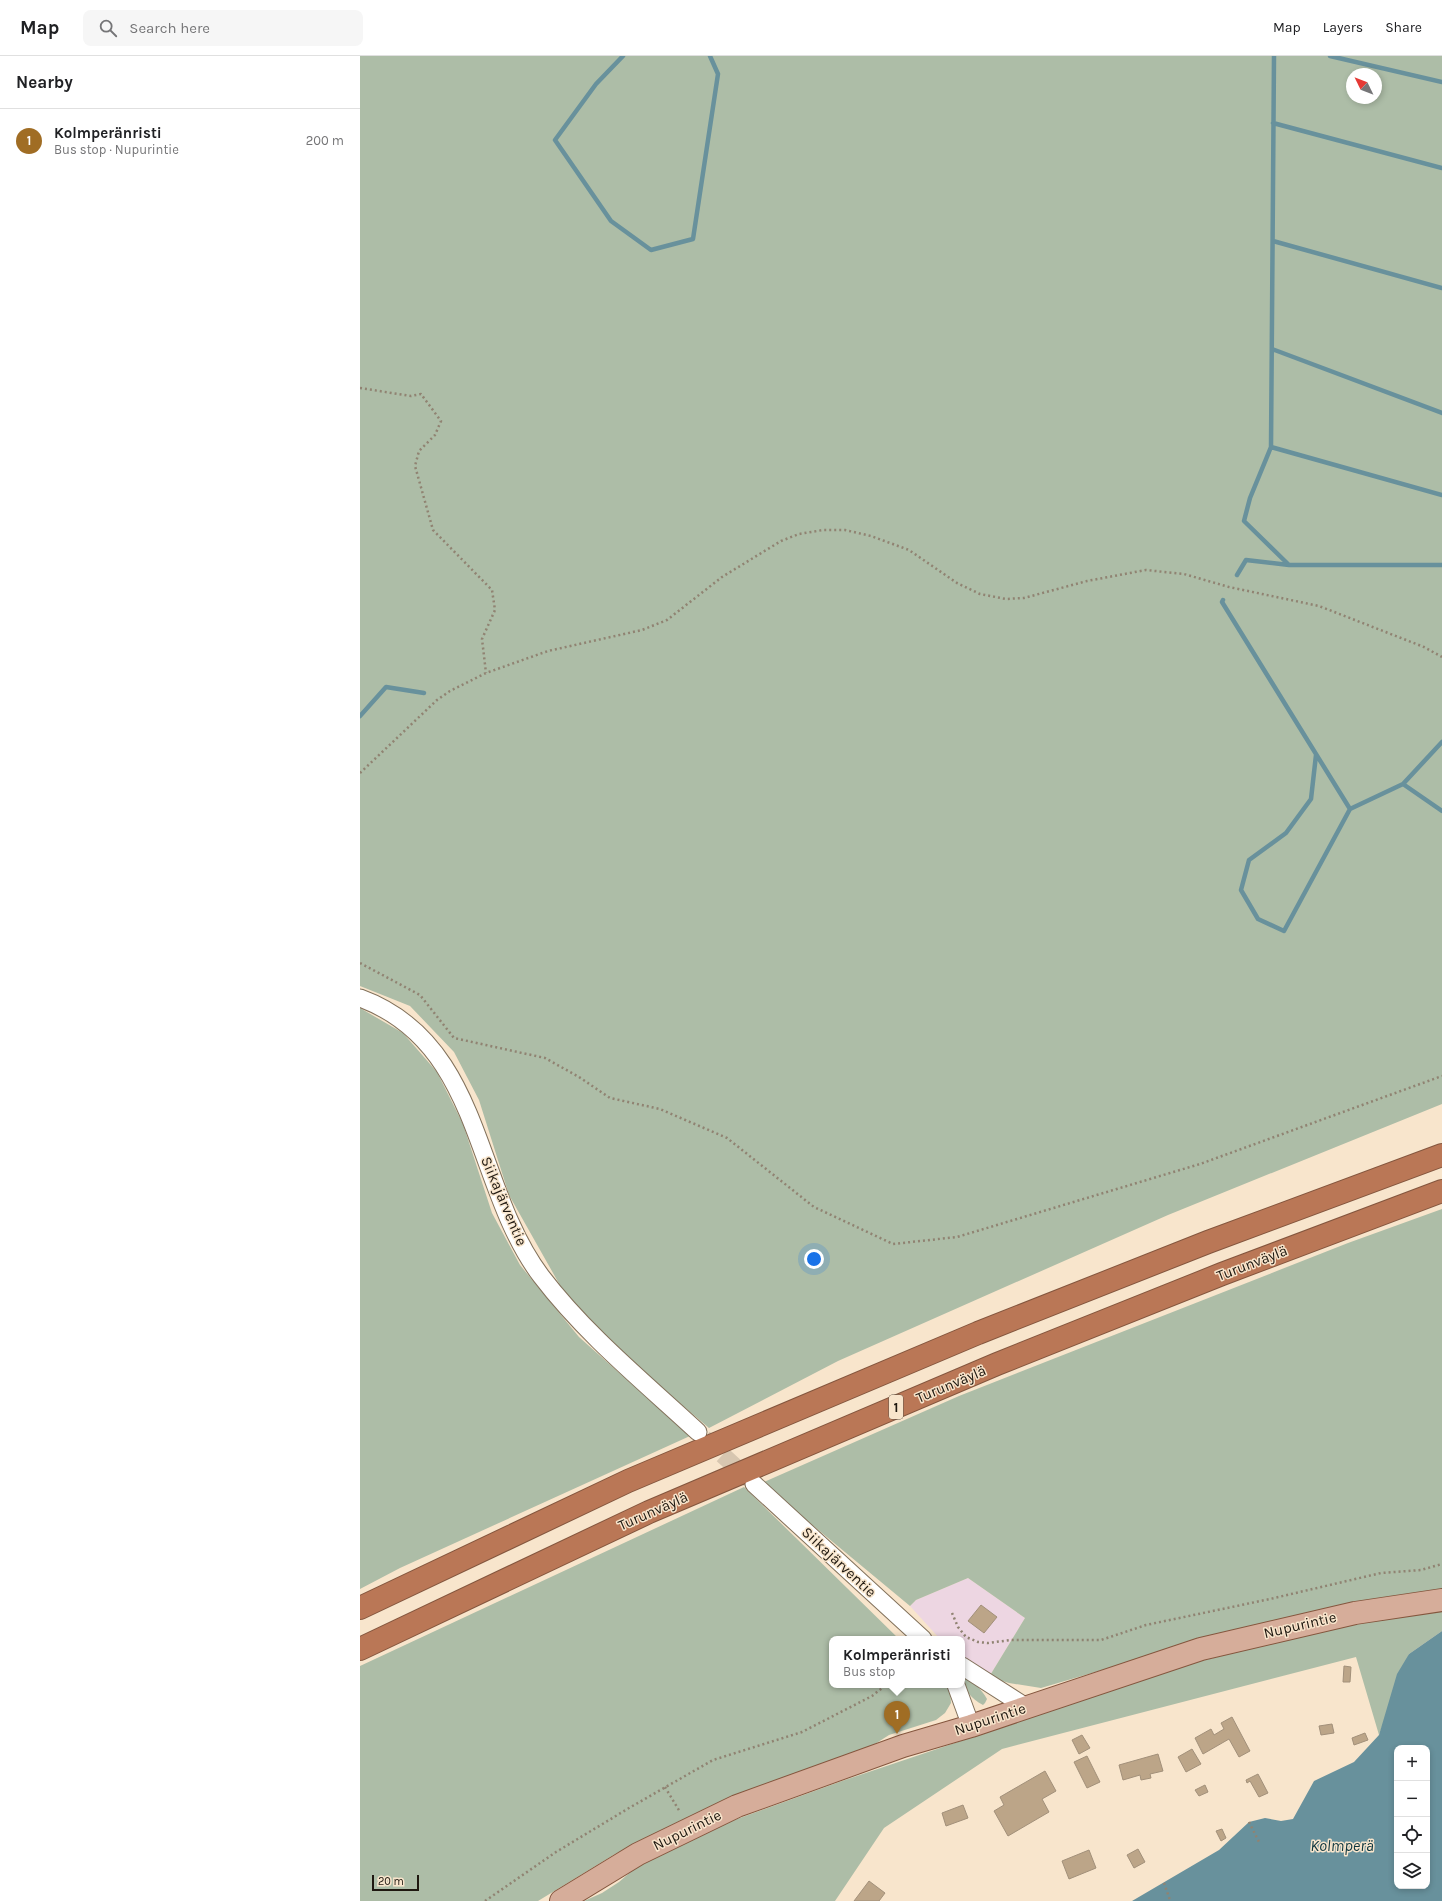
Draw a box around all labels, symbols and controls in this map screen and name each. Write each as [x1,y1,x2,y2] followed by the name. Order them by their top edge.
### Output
[83,10,363,46] search box
[20,17,59,39] text: Map
[97,17,119,39] icon: search
[129,19,210,37] text: Search here
[1273,19,1301,36] text: Map
[1323,19,1363,36] text: Layers
[1385,19,1422,36] text: Share
[1346,68,1382,104] north arrow
[16,72,73,92] text: Nearby
[54,124,162,142] text: Kolmperänristi
[27,133,31,148] text: 1
[306,133,344,148] text: 200 m
[54,142,179,157] text: Bus stop · Nupurintie
[477,1154,531,1248] street label: Siikajärventie
[1214,1241,1290,1285] street label: Turunväylä
[804,1249,824,1269] your location
[913,1361,989,1407] street label: Turunväylä
[889,1395,903,1419] road number: 1
[615,1488,691,1534] street label: Turunväylä
[798,1523,880,1601] street label: Siikajärventie
[1262,1608,1338,1642] street label: Nupurintie
[829,1636,965,1688] popup
[843,1646,951,1664] text: Kolmperänristi
[843,1664,895,1679] text: Bus stop
[952,1699,1028,1739] street label: Nupurintie
[884,1701,910,1734] pin: 1
[1394,1745,1430,1889] map controls
[1394,1745,1430,1781] button: +
[1394,1781,1430,1817] button: −
[650,1806,724,1854] street label: Nupurintie
[1394,1817,1430,1853] button: locate
[1310,1836,1374,1855] water label: Kolmperä
[1394,1853,1430,1889] button: layers
[372,1873,419,1892] scale bar
[378,1875,404,1888] text: 20 m

